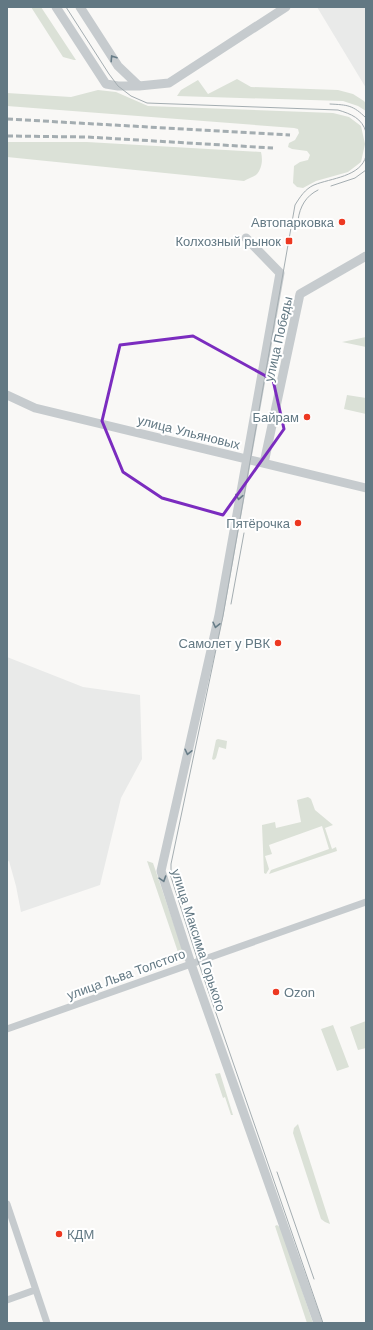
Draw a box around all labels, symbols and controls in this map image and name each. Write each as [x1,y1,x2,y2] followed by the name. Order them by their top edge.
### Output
[110,55,118,62] one-way arrow
[251,215,335,230] place label: Автопарковка
[337,217,347,227] marker: Автопарковка
[175,234,281,249] place label: Колхозный рынок
[284,236,294,246] marker: Колхозный рынок
[261,295,296,383] street label: улица Победы
[253,410,299,425] place label: Байрам
[136,412,242,453] street label: улица Ульяновых
[302,412,312,422] marker: Байрам
[235,494,244,500] one-way arrow
[226,516,291,531] place label: Пятёрочка
[293,518,303,528] marker: Пятёрочка
[213,622,221,628] one-way arrow
[178,636,270,651] place label: Самолет у РВК
[273,638,283,648] marker: Самолет у РВК
[184,749,192,755] one-way arrow
[168,867,229,1013] street label: улица Максима Горького
[158,875,167,882] one-way arrow
[65,946,187,1003] street label: улица Льва Толстого
[284,985,315,1000] place label: Ozon
[271,987,281,997] marker: Ozon
[67,1227,94,1242] place label: КДМ
[54,1229,64,1239] marker: КДМ

